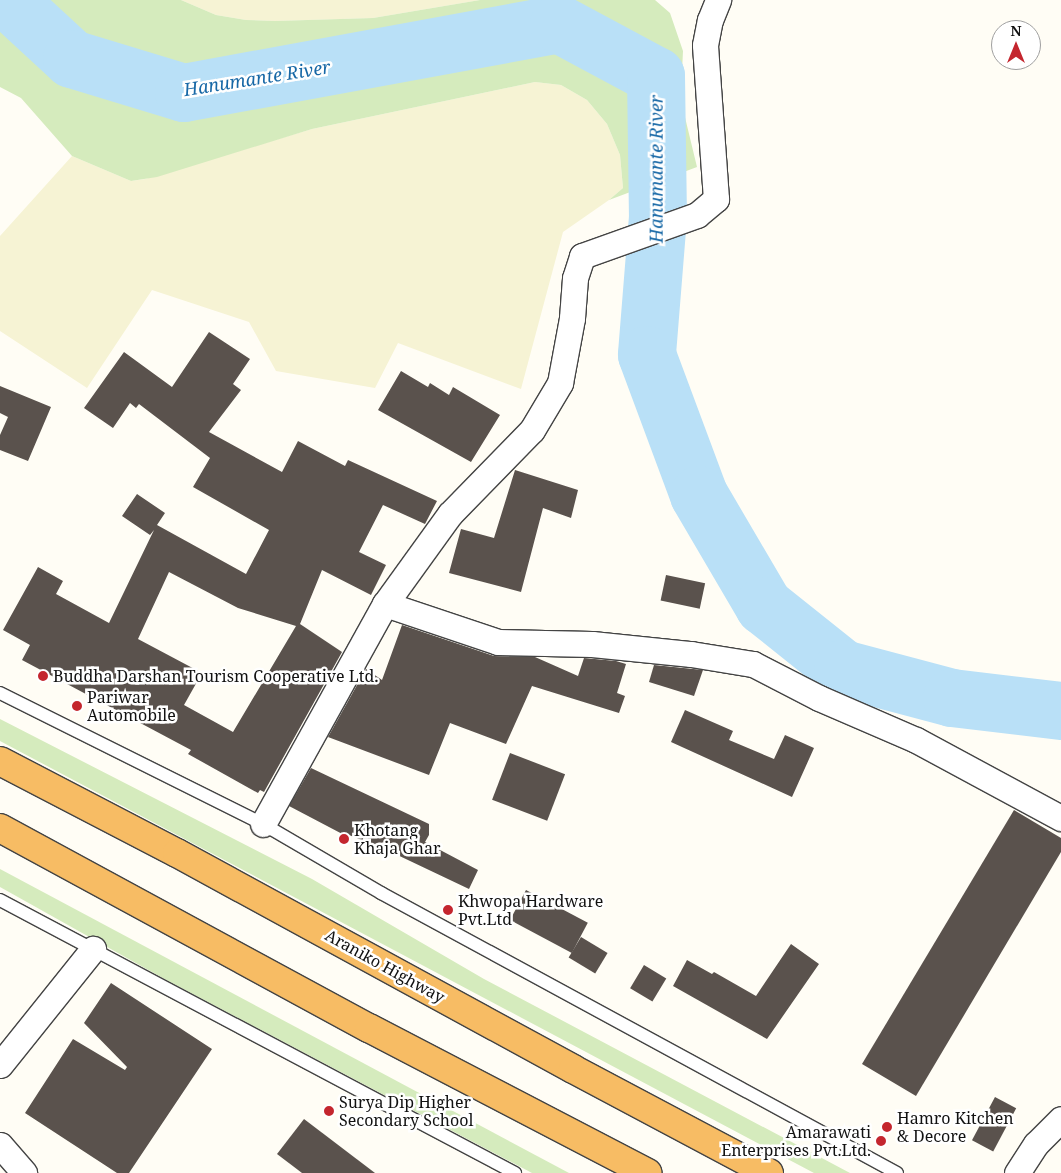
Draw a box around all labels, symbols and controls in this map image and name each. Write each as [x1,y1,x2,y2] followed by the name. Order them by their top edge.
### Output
[991,20,1041,70] north arrow
[1010,21,1022,40] text: N
[182,56,332,100] water label: Hanumante River
[645,95,667,243] water label: Hanumante River
[53,666,378,686] place label: Buddha Darshan Tourism Cooperative Ltd.
[37,670,49,682] marker: Buddha Darshan Tourism Cooperative Ltd.
[87,687,176,725] place label: Pariwar Automobile
[71,700,83,712] marker: Pariwar Automobile
[354,820,440,858] place label: Khotang Khaja Ghar
[338,833,350,845] marker: Khotang Khaja Ghar
[458,891,603,929] place label: Khwopa Hardware Pvt.Ltd
[442,904,454,916] marker: Khwopa Hardware Pvt.Ltd
[322,925,448,1007] street label: Araniko Highway
[339,1092,473,1130] place label: Surya Dip Higher Secondary School
[323,1105,335,1117] marker: Surya Dip Higher Secondary School
[897,1108,1014,1146] place label: Hamro Kitchen & Decore
[881,1121,893,1133] marker: Hamro Kitchen & Decore
[721,1122,871,1160] place label: Amarawati Enterprises Pvt.Ltd.
[875,1135,887,1147] marker: Amarawati Enterprises Pvt.Ltd.

